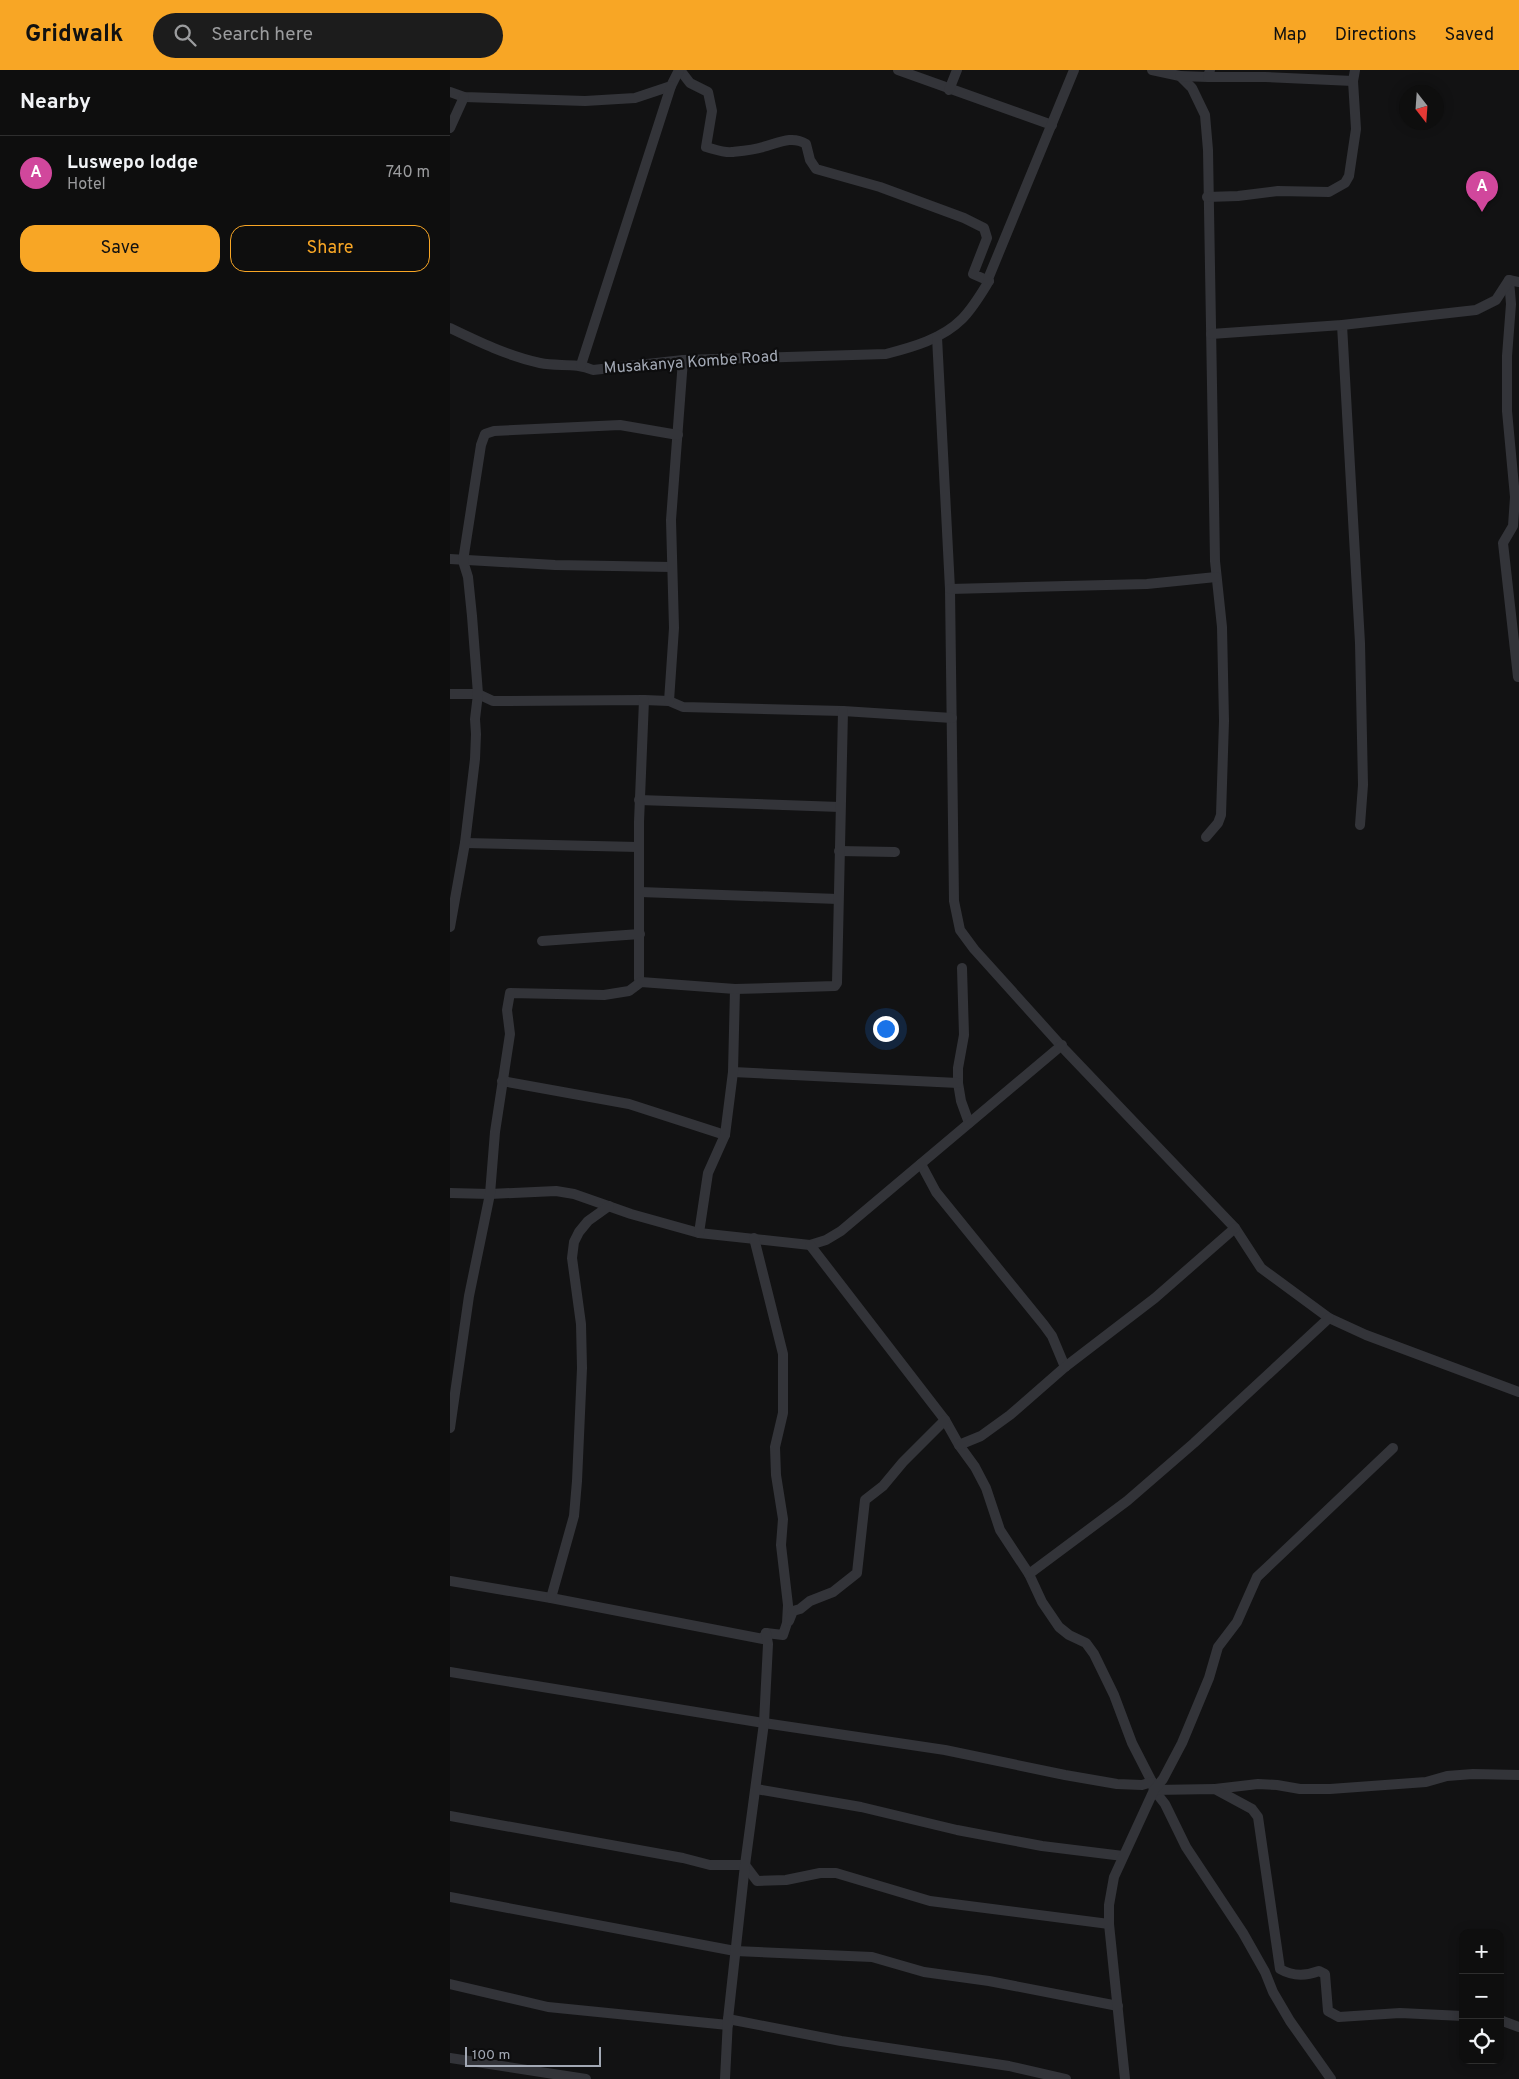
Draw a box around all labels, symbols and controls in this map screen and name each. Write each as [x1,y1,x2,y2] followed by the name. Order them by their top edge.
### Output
[153,13,503,58] search box
[25,20,123,50] text: Gridwalk
[171,21,199,49] icon: search
[211,23,313,47] text: Search here
[1273,24,1307,47] text: Map
[1335,24,1417,47] text: Directions
[1445,24,1494,47] text: Saved
[1399,85,1444,130] north arrow
[20,89,91,116] text: Nearby
[67,151,198,175] text: Luswepo lodge
[30,163,42,183] text: A
[386,163,430,183] text: 740 m
[1466,171,1498,212] pin: A
[67,175,106,195] text: Hotel
[20,225,220,272] button: Save
[230,225,430,272] button: Share
[603,347,779,379] street label: Musakanya Kombe Road
[873,1016,899,1042] your location
[1459,1929,1504,2064] map controls
[1459,1929,1504,1974] button: +
[1459,1974,1504,2019] button: −
[1459,2019,1504,2064] button: locate
[465,2044,601,2067] scale bar
[472,2047,510,2064] text: 100 m

